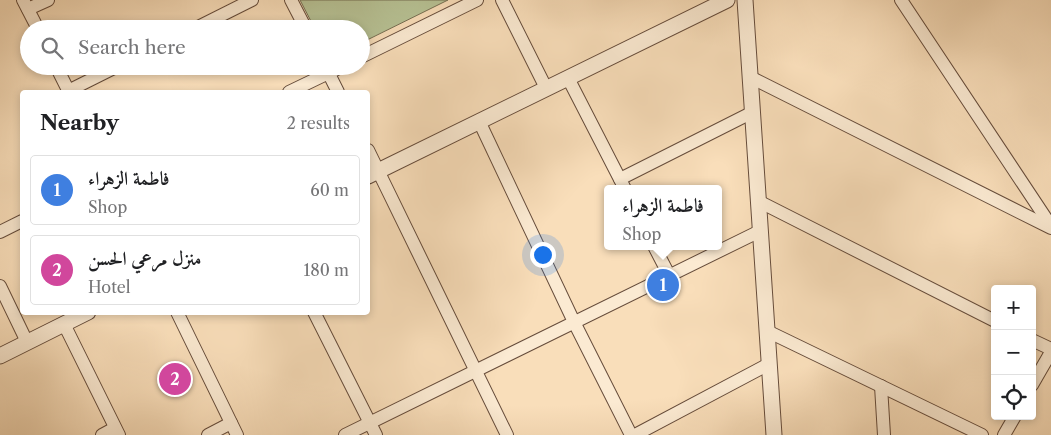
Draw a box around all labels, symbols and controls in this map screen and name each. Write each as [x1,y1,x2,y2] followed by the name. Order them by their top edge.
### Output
[20,20,370,75] search box
[38,34,66,62] icon: search
[78,36,186,59] text: Search here
[40,110,119,135] text: Nearby
[287,113,350,133] text: 2 results
[88,167,170,190] text: فاطمة الزهراء
[53,180,61,200] text: 1
[310,180,349,200] text: 60 m
[604,185,722,250] popup
[622,194,704,217] text: فاطمة الزهراء
[88,197,127,217] text: Shop
[622,224,661,244] text: Shop
[530,242,556,268] your location
[88,247,201,270] text: منزل مرعي الحسن
[52,260,62,280] text: 2
[303,260,349,280] text: 180 m
[647,266,679,304] pin: 1
[88,277,131,297] text: Hotel
[991,285,1036,420] map controls
[991,285,1036,330] button: +
[991,330,1036,375] button: −
[159,360,191,398] pin: 2
[991,375,1036,420] button: locate

